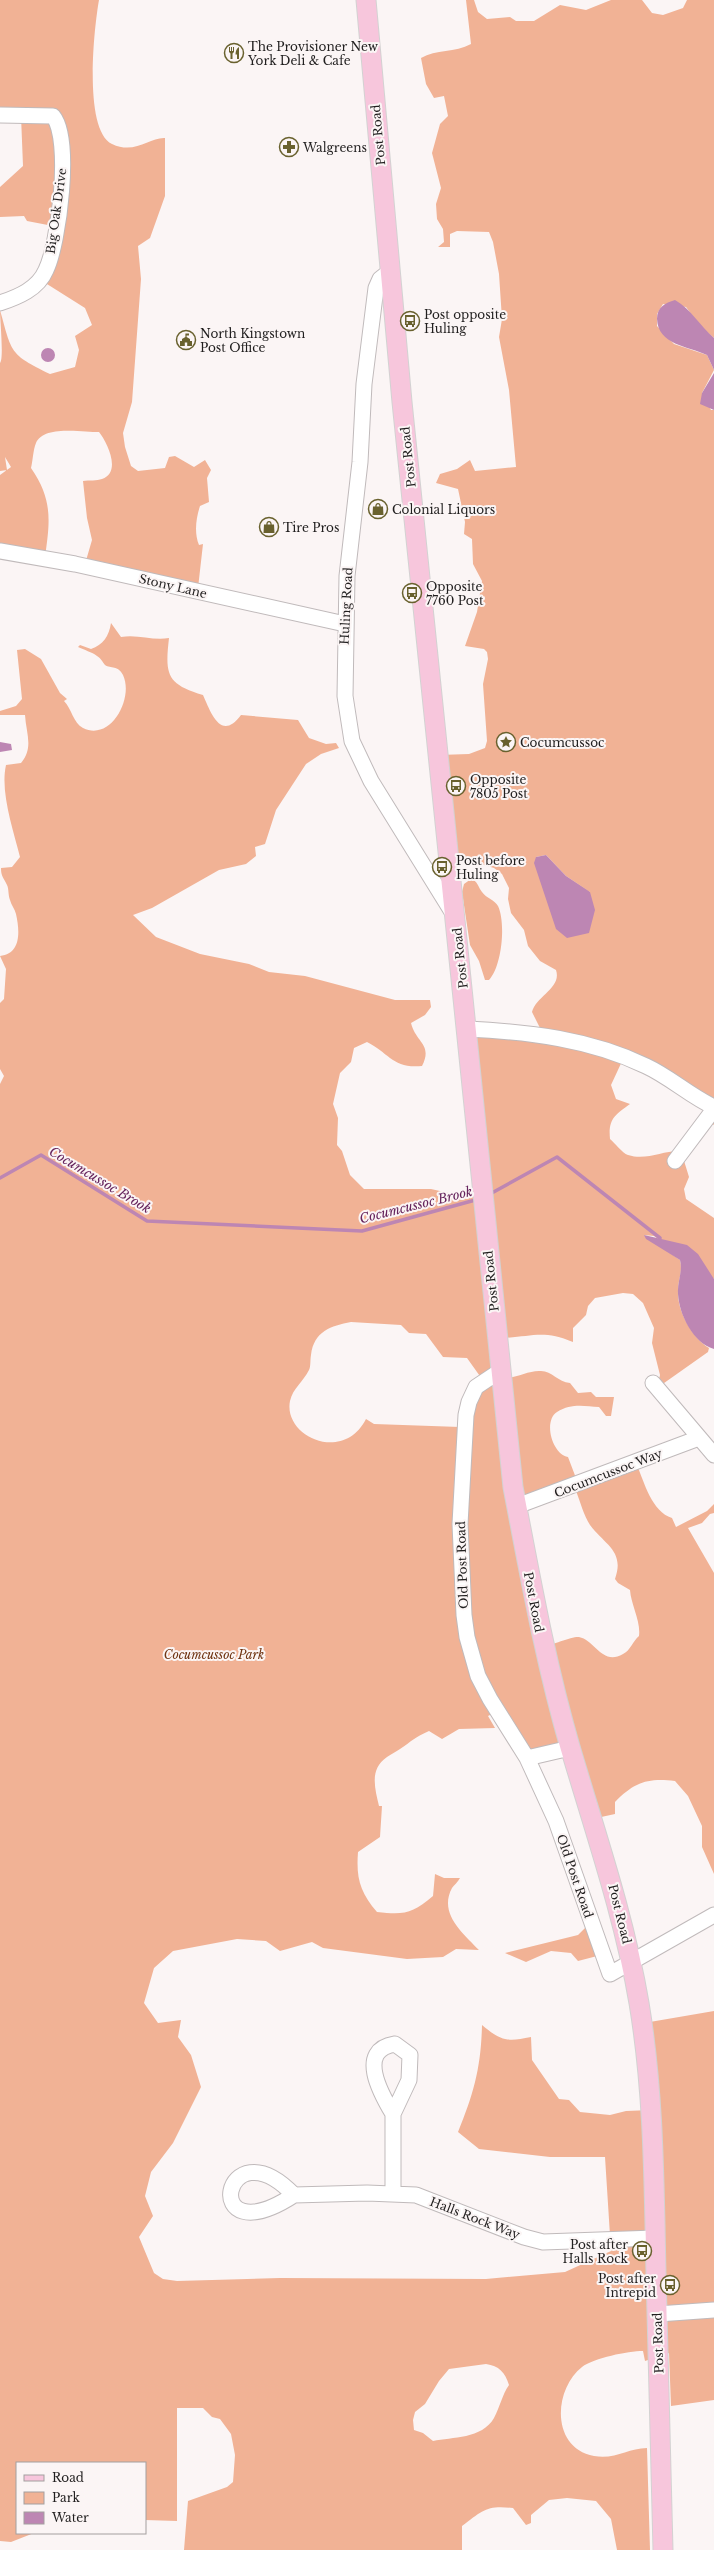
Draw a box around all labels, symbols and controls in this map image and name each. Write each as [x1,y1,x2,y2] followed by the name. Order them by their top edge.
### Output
[247,39,379,68] place label: The Provisioner New York Deli & Cafe
[223,42,245,64] restaurant icon: The Provisioner New York Deli & Cafe
[368,104,388,166] street label: Post Road
[278,136,300,158] pharmacy icon: Walgreens
[302,140,367,155] place label: Walgreens
[43,167,69,255] street label: Big Oak Drive
[424,307,506,336] place label: Post opposite Huling
[399,310,421,332] bus stop icon: Post opposite Huling
[200,326,305,355] place label: North Kingstown Post Office
[175,329,197,351] public building icon: North Kingstown Post Office
[397,426,419,488] street label: Post Road
[367,498,389,520] shop icon: Colonial Liquors
[392,502,495,517] place label: Colonial Liquors
[258,516,280,538] shop icon: Tire Pros
[283,520,339,535] place label: Tire Pros
[336,567,356,645] street label: Huling Road
[138,571,209,601] street label: Stony Lane
[426,579,484,608] place label: Opposite 7760 Post
[401,582,423,604] bus stop icon: Opposite 7760 Post
[495,731,517,753] place icon: Cocumcussoc
[520,735,605,750] place label: Cocumcussoc
[470,772,528,801] place label: Opposite 7805 Post
[445,775,467,797] bus stop icon: Opposite 7805 Post
[456,853,525,882] place label: Post before Huling
[431,856,453,878] bus stop icon: Post before Huling
[449,927,471,989] street label: Post Road
[46,1143,154,1217] water label: Cocumcussoc Brook
[358,1183,475,1227] water label: Cocumcussoc Brook
[480,1250,502,1312] street label: Post Road
[552,1445,664,1501] street label: Cocumcussoc Way
[453,1521,471,1609] street label: Old Post Road
[521,1571,547,1633] street label: Post Road
[164,1647,264,1662] park label: Cocumcussoc Park
[554,1832,596,1920] street label: Old Post Road
[605,1883,635,1945] street label: Post Road
[428,2194,523,2242] street label: Halls Rock Way
[563,2237,629,2266] place label: Post after Halls Rock
[631,2240,653,2262] bus stop icon: Post after Halls Rock
[598,2271,656,2300] place label: Post after Intrepid
[659,2274,681,2296] bus stop icon: Post after Intrepid
[649,2312,667,2374] street label: Post Road
[16,2462,146,2534] legend
[52,2470,84,2485] text: Road
[52,2490,80,2505] text: Park
[51,2510,89,2525] text: Water

